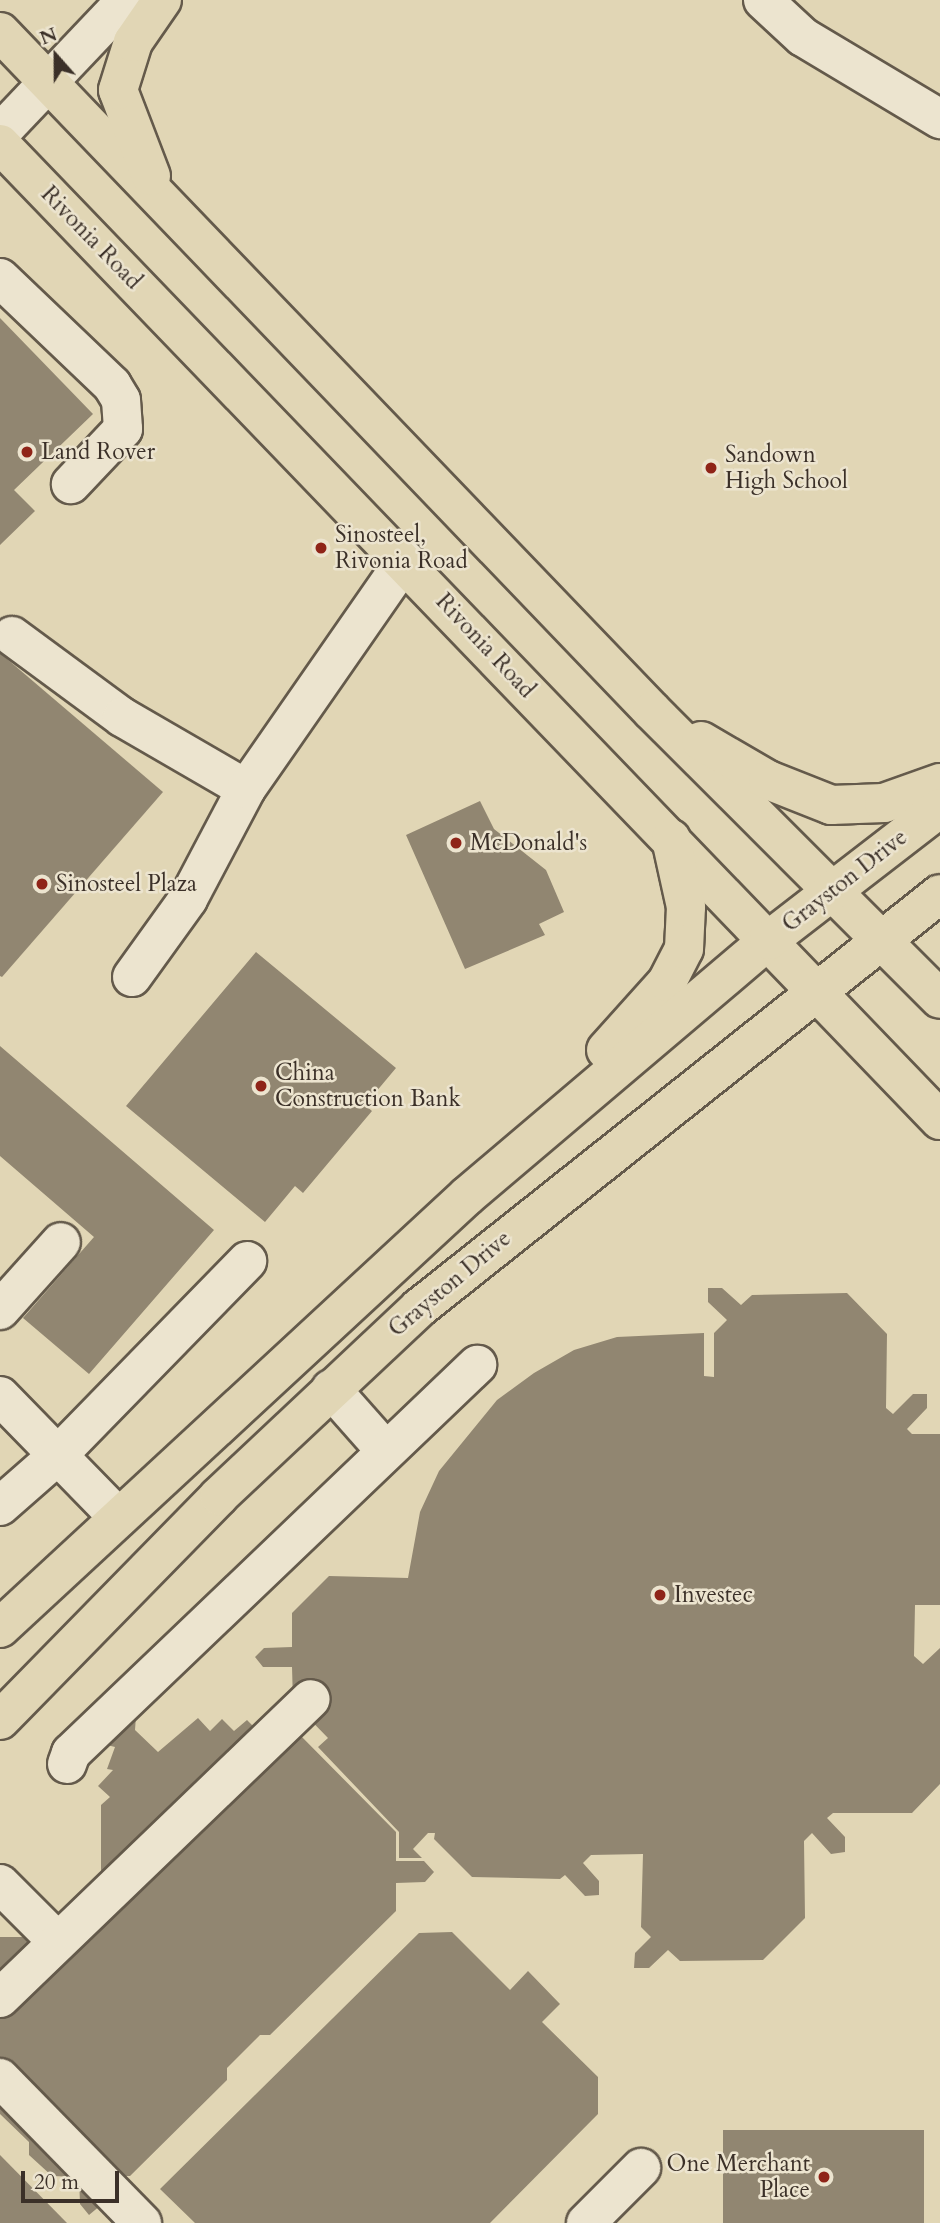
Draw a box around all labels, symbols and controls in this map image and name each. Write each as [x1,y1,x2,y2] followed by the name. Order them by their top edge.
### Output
[21,21,91,91] north arrow
[36,21,61,51] text: N
[35,181,147,295] street label: Rivonia Road
[41,438,155,466] place label: Land Rover
[725,441,848,495] place label: Sandown High School
[19,444,35,460] marker: Land Rover
[703,460,719,476] marker: Sandown High School
[335,521,468,575] place label: Sinosteel, Rivonia Road
[313,540,329,556] marker: Sinosteel, Rivonia Road
[430,588,540,704] street label: Rivonia Road
[777,824,913,938] street label: Grayston Drive
[470,829,587,857] place label: McDonald's
[448,835,464,851] marker: McDonald's
[56,870,197,898] place label: Sinosteel Plaza
[34,876,50,892] marker: Sinosteel Plaza
[275,1059,461,1113] place label: China Construction Bank
[253,1078,269,1094] marker: China Construction Bank
[383,1225,517,1343] street label: Grayston Drive
[674,1581,753,1609] place label: Investec
[652,1587,668,1603] marker: Investec
[667,2150,810,2204] place label: One Merchant Place
[24,2156,122,2200] scale bar
[34,2168,79,2197] text: 20 m
[816,2169,832,2185] marker: One Merchant Place

